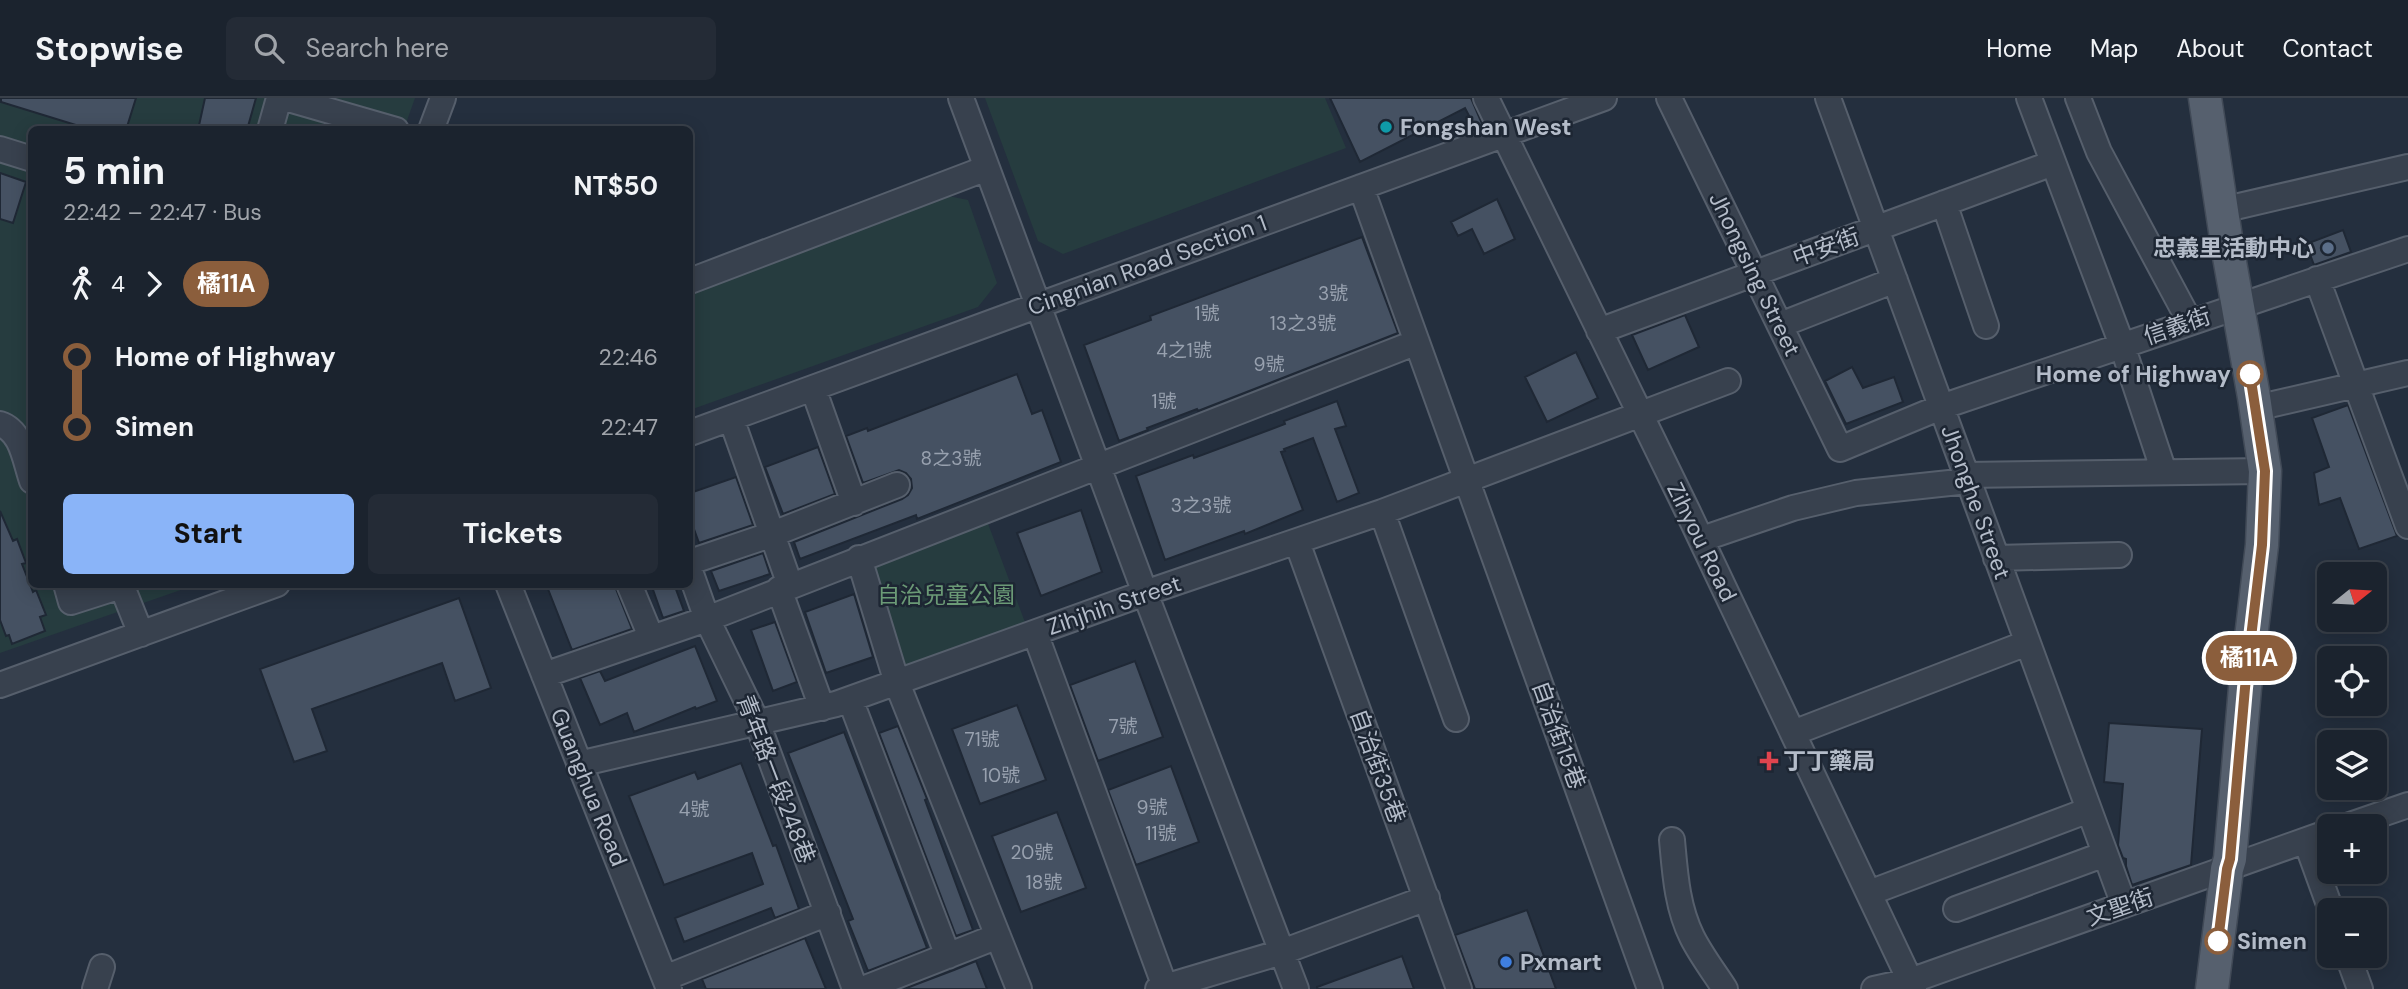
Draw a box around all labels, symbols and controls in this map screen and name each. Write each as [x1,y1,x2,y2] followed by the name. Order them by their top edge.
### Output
[226,17,716,80] search box
[35,27,184,70] text: Stopwise
[250,29,288,67] icon: search
[306,31,449,65] text: Search here
[1986,33,2052,64] text: Home
[2090,33,2138,64] text: Map
[2176,33,2245,64] text: About
[2283,33,2373,64] text: Contact
[1400,112,1572,142] place label: Fongshan West
[1378,119,1394,135] marker: Fongshan West
[63,146,165,196] text: 5 min
[574,169,658,203] text: NT$50
[1702,187,1808,361] street label: Jhongsing Street
[63,197,262,227] text: 22:42 – 22:47 · Bus
[1023,208,1271,322] street label: Cingnian Road Section 1
[1788,221,1864,273] street label: 中安街
[2153,233,2314,263] place label: 忠義里活動中心
[2320,240,2336,256] marker: 忠義里活動中心
[63,265,101,303] icon: walk
[135,265,173,303] icon: forward
[197,268,255,299] text: 橘11A
[111,269,125,299] text: 4
[1318,281,1348,306] house number: 3號
[1195,301,1219,326] house number: 1號
[2139,301,2215,351] street label: 信義街
[1270,311,1336,336] house number: 13之3號
[1156,338,1212,363] house number: 4之1號
[115,340,336,374] text: Home of Highway
[598,342,658,372] text: 22:46
[1254,352,1284,377] house number: 9號
[2036,359,2231,389] place label: Home of Highway
[2237,361,2263,387] marker: Home of Highway
[1152,389,1176,414] house number: 1號
[115,410,194,444] text: Simen
[601,412,658,442] text: 22:47
[1934,421,2018,583] street label: Jhonghe Street
[921,446,981,471] house number: 8之3號
[1660,477,1744,607] street label: Zihyou Road
[1171,493,1231,518] house number: 3之3號
[63,494,354,574] button: Start
[368,494,658,574] button: Tickets
[2317,562,2387,632] north arrow
[2317,562,2387,968] map controls
[1043,568,1185,642] street label: Zihjhih Street
[877,580,1015,610] park label: 自治兒童公園
[2200,635,2298,681] line badge: 橘11A
[2220,642,2278,673] text: 橘11A
[2317,646,2387,716] button: locate
[1526,677,1592,793] street label: 自治街15巷
[730,690,822,868] street label: 青年路一段248巷
[544,704,634,870] street label: Guanghua Road
[1343,705,1413,827] street label: 自治街35巷
[1108,714,1138,739] house number: 7號
[964,727,1000,752] house number: 71號
[2317,730,2387,800] button: layers
[1783,746,1875,776] place label: 丁丁藥局
[1761,753,1777,769] marker: 丁丁藥局
[982,763,1020,788] house number: 10號
[1137,795,1167,820] house number: 9號
[679,797,709,822] house number: 4號
[2317,814,2387,884] button: +
[1146,821,1176,846] house number: 11號
[1011,840,1053,865] house number: 20號
[1026,870,1062,895] house number: 18號
[2082,882,2158,932] street label: 文聖街
[2317,898,2387,968] button: −
[2237,926,2307,956] place label: Simen
[2205,928,2231,954] marker: Simen
[1520,947,1602,977] place label: Pxmart
[1498,954,1514,970] marker: Pxmart

